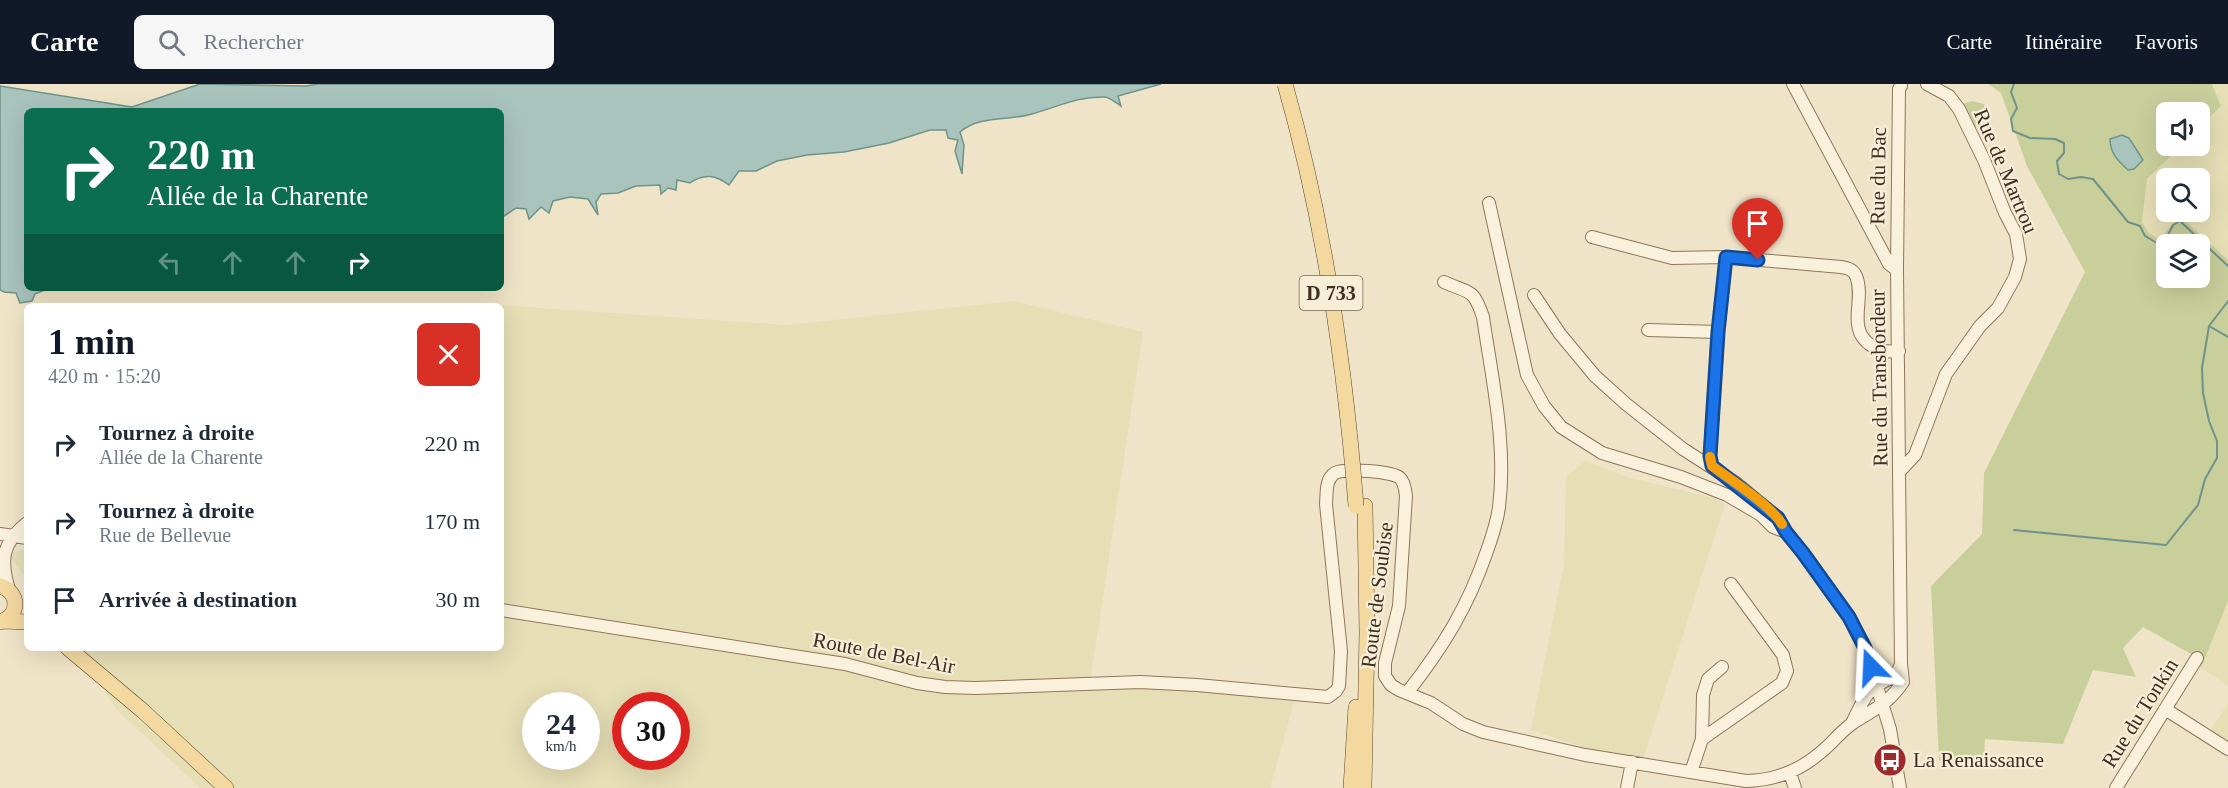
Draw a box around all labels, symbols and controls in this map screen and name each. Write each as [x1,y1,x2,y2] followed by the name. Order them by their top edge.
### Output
[134,15,554,69] search box
[30,26,98,57] text: Carte
[155,26,188,59] icon: search
[203,29,304,54] text: Rechercher
[1947,30,1992,54] text: Carte
[2025,30,2102,54] text: Itinéraire
[2135,30,2198,54] text: Favoris
[2156,102,2210,288] map controls
[2156,102,2210,156] button: sound
[1969,105,2043,237] street label: Rue de Martrou
[1865,127,1891,225] street label: Rue du Bac
[48,132,126,210] icon: right
[147,132,256,178] text: 220 m
[2156,168,2210,222] button: search
[147,181,368,211] text: Allée de la Charente
[1732,198,1783,260] pin
[1741,207,1774,240] icon: arrive
[2156,234,2210,288] button: layers
[153,246,186,279] icon: left
[216,246,249,279] icon: ahead
[279,246,312,279] icon: ahead
[342,246,375,279] icon: right
[1300,276,1362,310] road number: D 733
[1865,289,1893,467] street label: Rue du Transbordeur
[48,322,135,362] text: 1 min
[417,323,480,386] button: close
[48,365,161,387] text: 420 m · 15:20
[99,420,254,445] text: Tournez à droite
[48,428,81,461] icon: right
[424,431,480,456] text: 220 m
[99,446,263,468] text: Allée de la Charente
[99,498,254,523] text: Tournez à droite
[48,506,81,539] icon: right
[424,509,480,534] text: 170 m
[1356,521,1398,669] street label: Route de Soubise
[99,524,231,546] text: Rue de Bellevue
[48,584,81,617] icon: arrive
[99,587,297,612] text: Arrivée à destination
[435,587,480,612] text: 30 m
[811,627,957,679] street label: Route de Bel-Air
[1839,635,1903,699] position arrow
[2097,654,2183,772] street label: Rue du Tonkin
[612,692,690,770] speed limit sign: 30
[546,707,576,740] text: 24
[546,738,576,754] text: km/h
[1872,742,1908,778] bus stop icon: La Renaissance
[1913,748,2044,772] place label: La Renaissance

